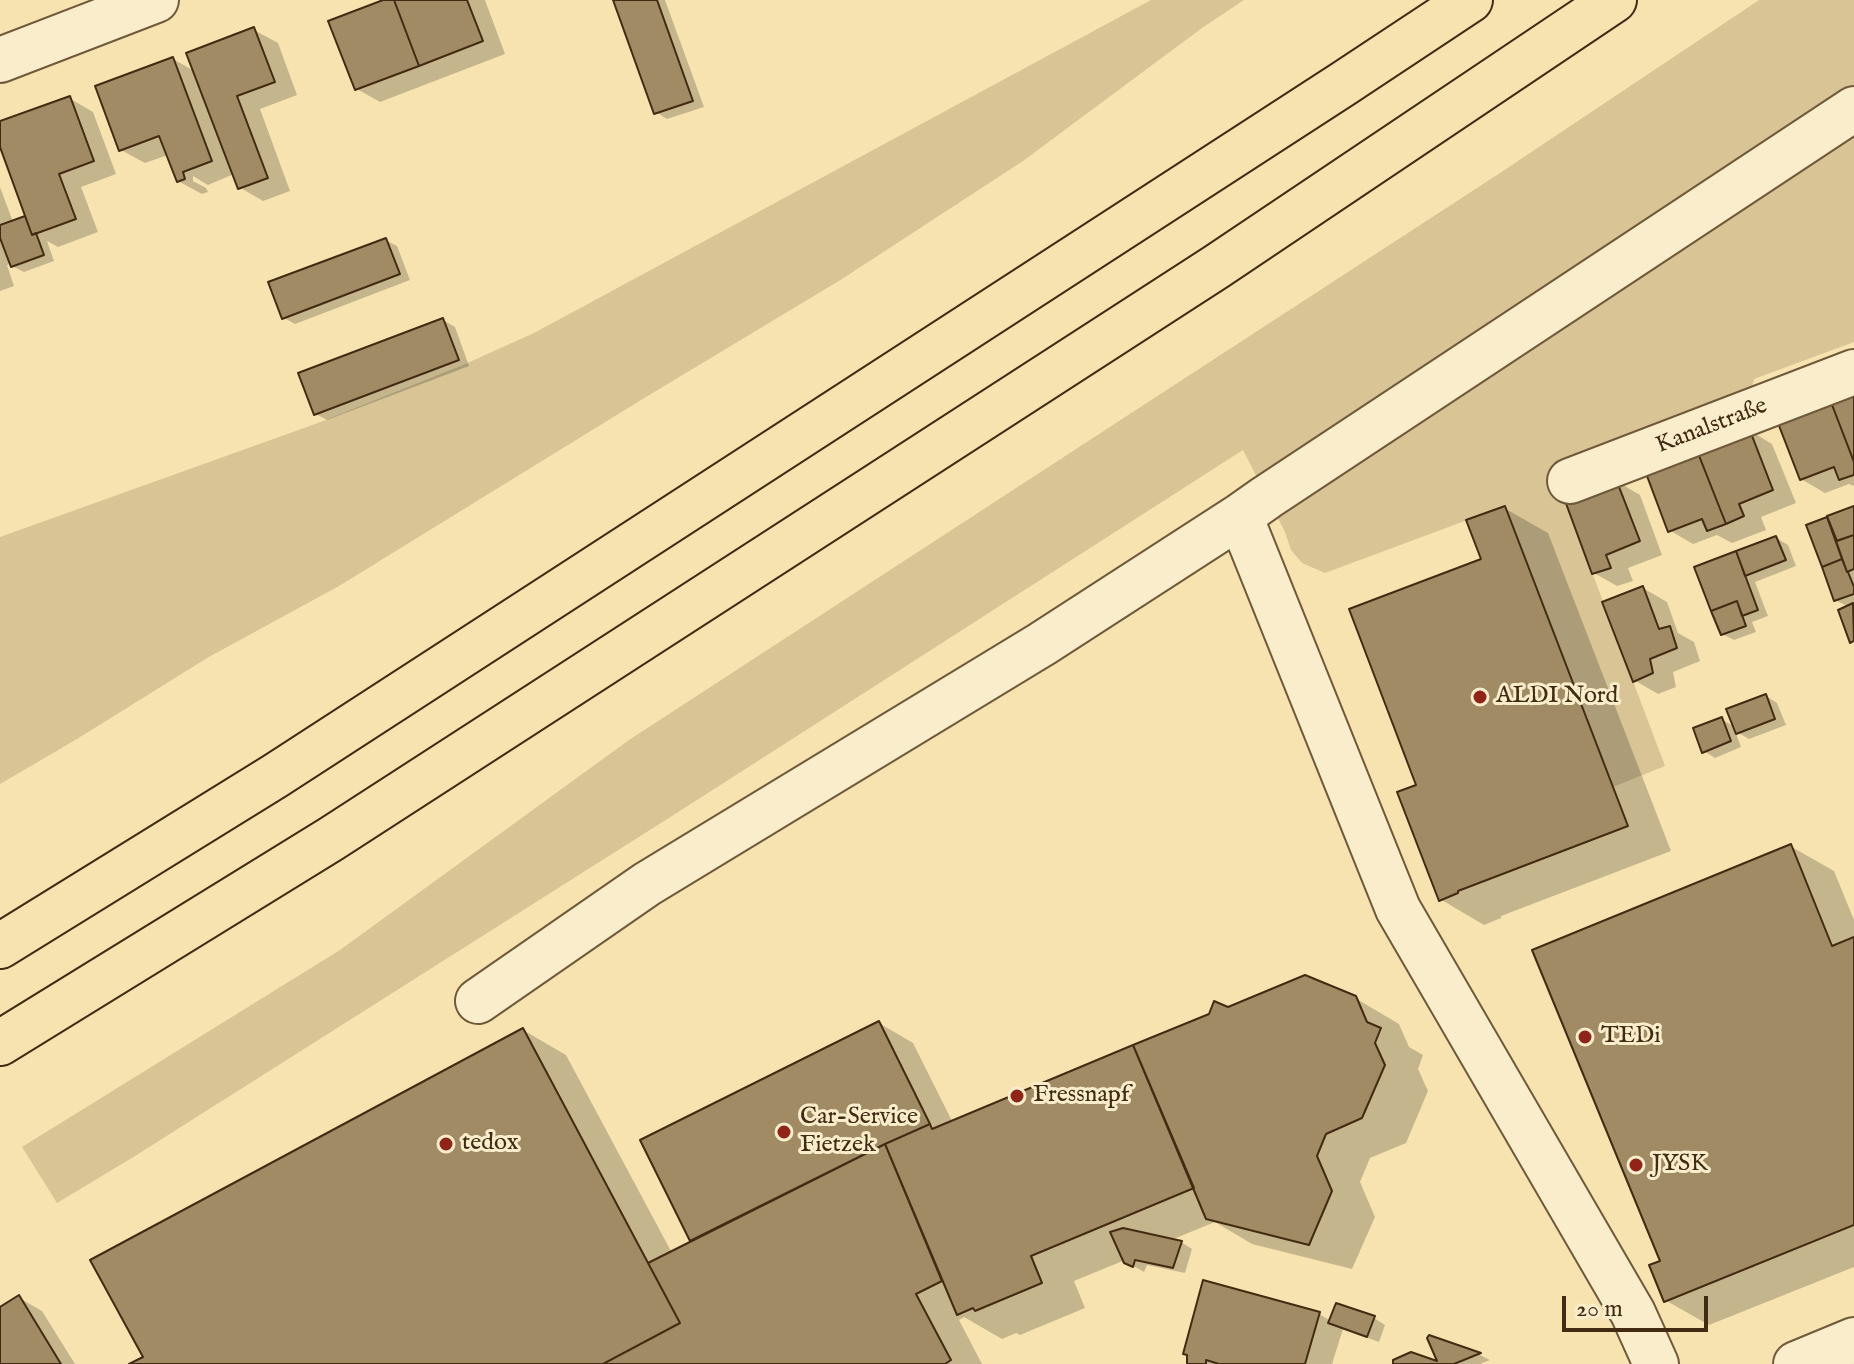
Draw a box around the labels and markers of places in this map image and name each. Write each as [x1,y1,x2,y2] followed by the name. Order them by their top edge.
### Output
[1496,683,1618,711] place label: ALDI Nord
[1471,688,1489,706] marker: ALDI Nord
[1601,1023,1661,1051] place label: TEDi
[1576,1028,1594,1046] marker: TEDi
[1033,1082,1129,1110] place label: Fressnapf
[1008,1087,1026,1105] marker: Fressnapf
[800,1104,918,1160] place label: Car-Service Fietzek
[775,1123,793,1141] marker: Car-Service Fietzek
[462,1130,518,1158] place label: tedox
[437,1135,455,1153] marker: tedox
[1652,1151,1708,1179] place label: JYSK
[1627,1156,1645,1174] marker: JYSK

